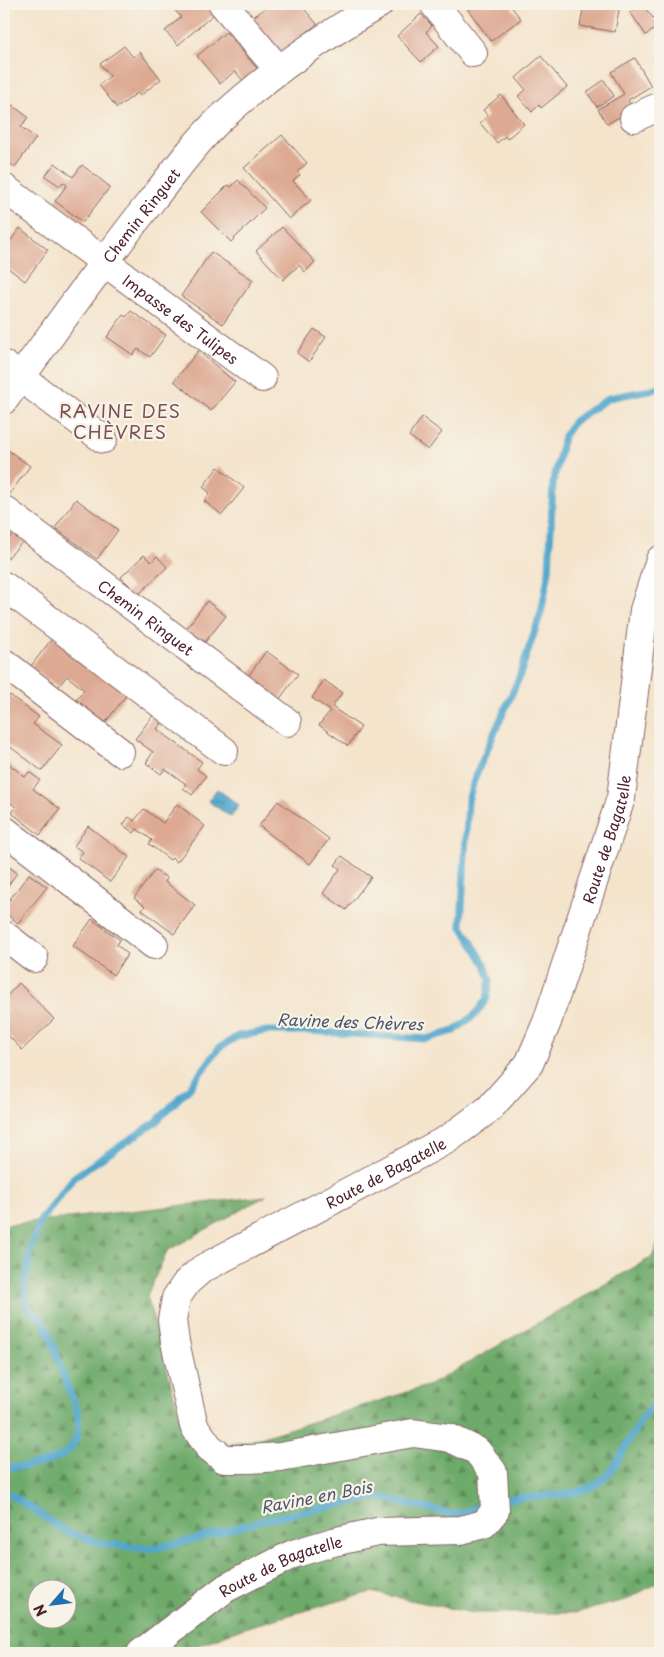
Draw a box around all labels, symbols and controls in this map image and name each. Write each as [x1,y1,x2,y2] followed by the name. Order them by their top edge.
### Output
[96,162,185,267] street label: Chemin Ringuet
[118,268,244,369] street label: Impasse des Tulipes
[59,397,181,445] district label: RAVINE DES CHÈVRES
[94,573,199,660] street label: Chemin Ringuet
[575,774,635,906] street label: Route de Bagatelle
[277,1006,425,1036] water label: Ravine des Chèvres
[321,1131,450,1214] street label: Route de Bagatelle
[258,1473,375,1519] water label: Ravine en Bois
[213,1529,344,1602] street label: Route de Bagatelle
[28,1580,78,1630] north arrow
[28,1601,52,1620] text: N

